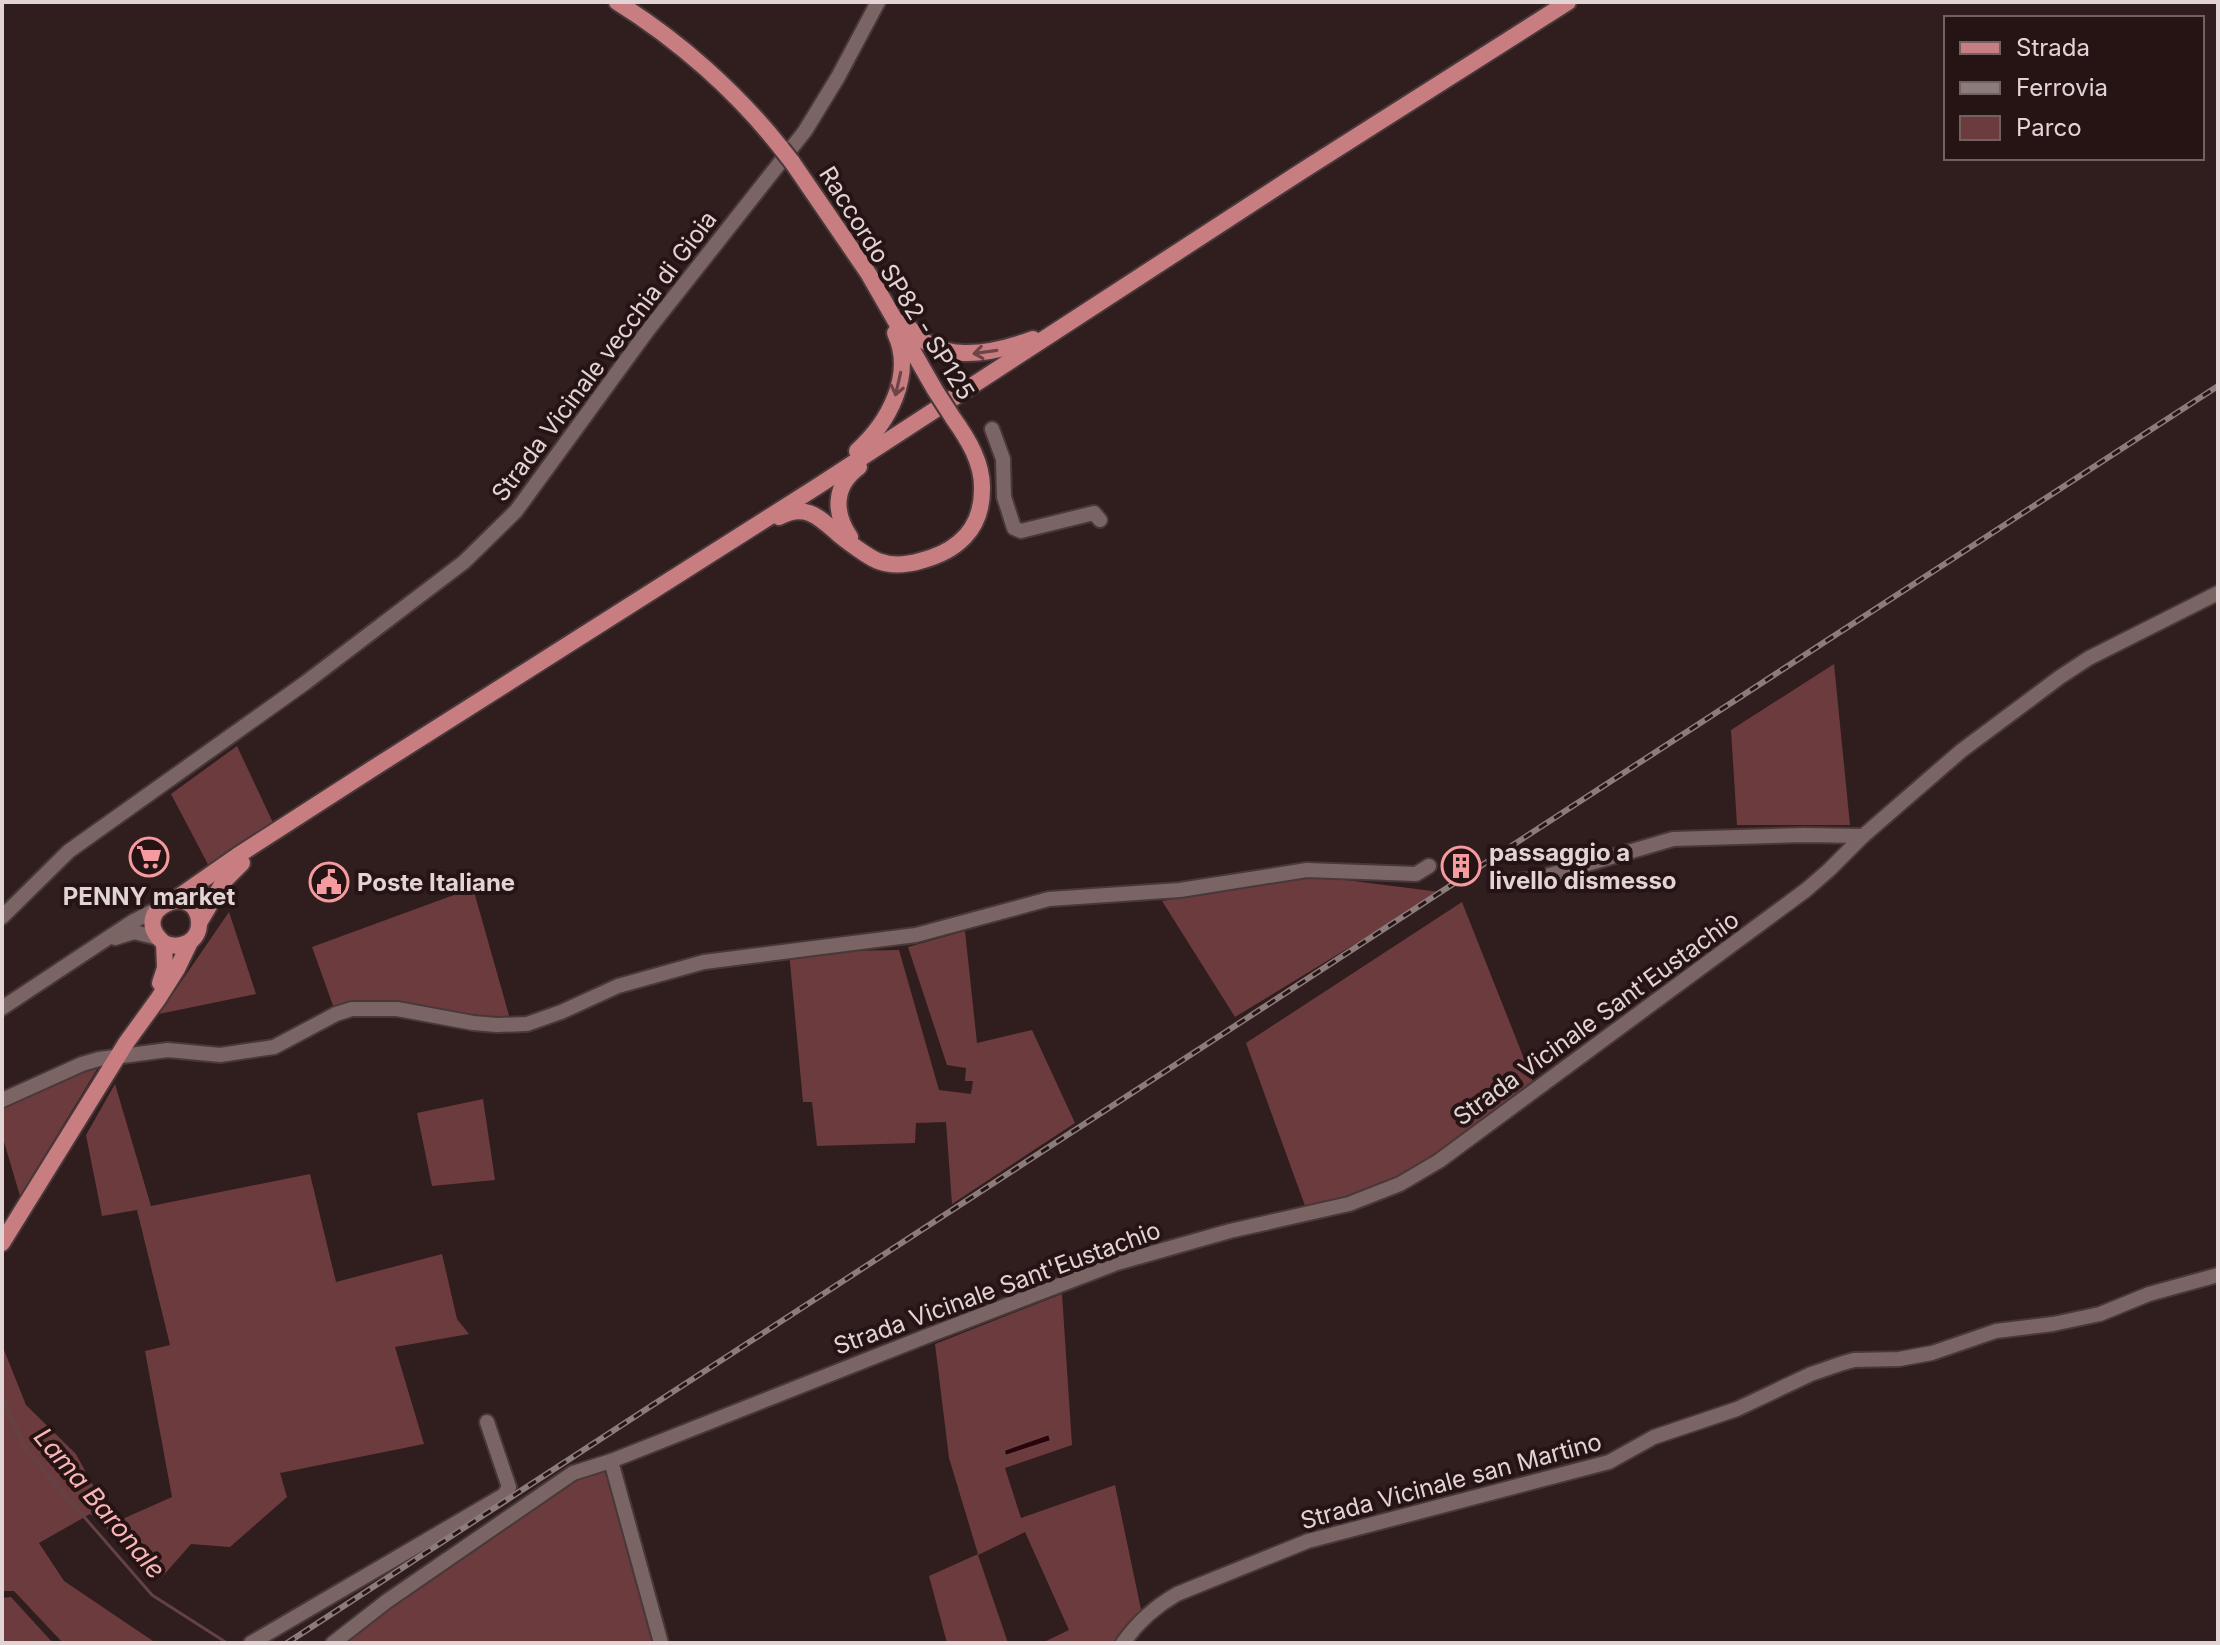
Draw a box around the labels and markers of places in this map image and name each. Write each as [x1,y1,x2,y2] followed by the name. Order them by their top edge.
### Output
[128,836,170,878] supermarket icon: PENNY market
[1489,838,1677,895] place label: passaggio a livello dismesso
[1440,845,1482,887] building icon: passaggio a livello dismesso
[308,861,350,903] public building icon: Poste Italiane
[357,868,515,897] place label: Poste Italiane
[63,882,235,911] place label: PENNY market

